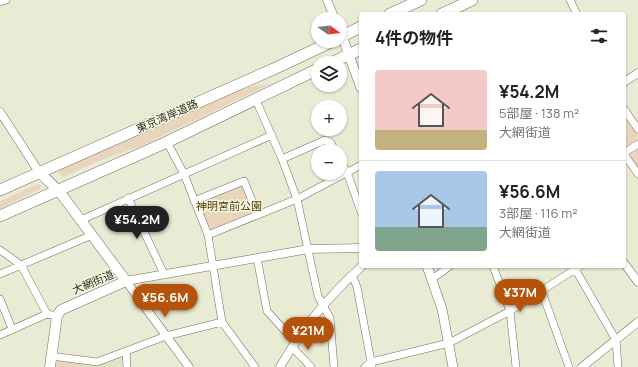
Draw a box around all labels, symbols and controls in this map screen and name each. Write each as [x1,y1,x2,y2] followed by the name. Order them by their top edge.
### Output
[311,12,347,48] north arrow
[311,12,347,180] map controls
[588,25,610,47] icon: filters
[375,26,453,49] text: 4件の物件
[311,56,347,92] button: layers
[499,80,559,103] text: ¥54.2M
[407,86,455,134] icon: home
[134,95,200,136] street label: 東京湾岸道路
[311,100,347,136] button: +
[499,104,579,122] text: 5部屋 · 138 m²
[499,123,551,141] text: 大網街道
[311,144,347,180] button: −
[499,180,560,203] text: ¥56.6M
[407,187,455,235] icon: home
[196,198,262,213] park label: 神明宮前公園
[499,204,577,222] text: 3部屋 · 116 m²
[104,206,170,240] pin: ¥54.2M
[114,210,160,228] text: ¥54.2M
[499,223,551,241] text: 大網街道
[70,266,116,297] street label: 大網街道
[496,279,544,313] pin: ¥37M
[503,283,537,301] text: ¥37M
[132,284,198,318] pin: ¥56.6M
[142,288,188,306] text: ¥56.6M
[284,317,332,351] pin: ¥21M
[292,321,324,339] text: ¥21M

